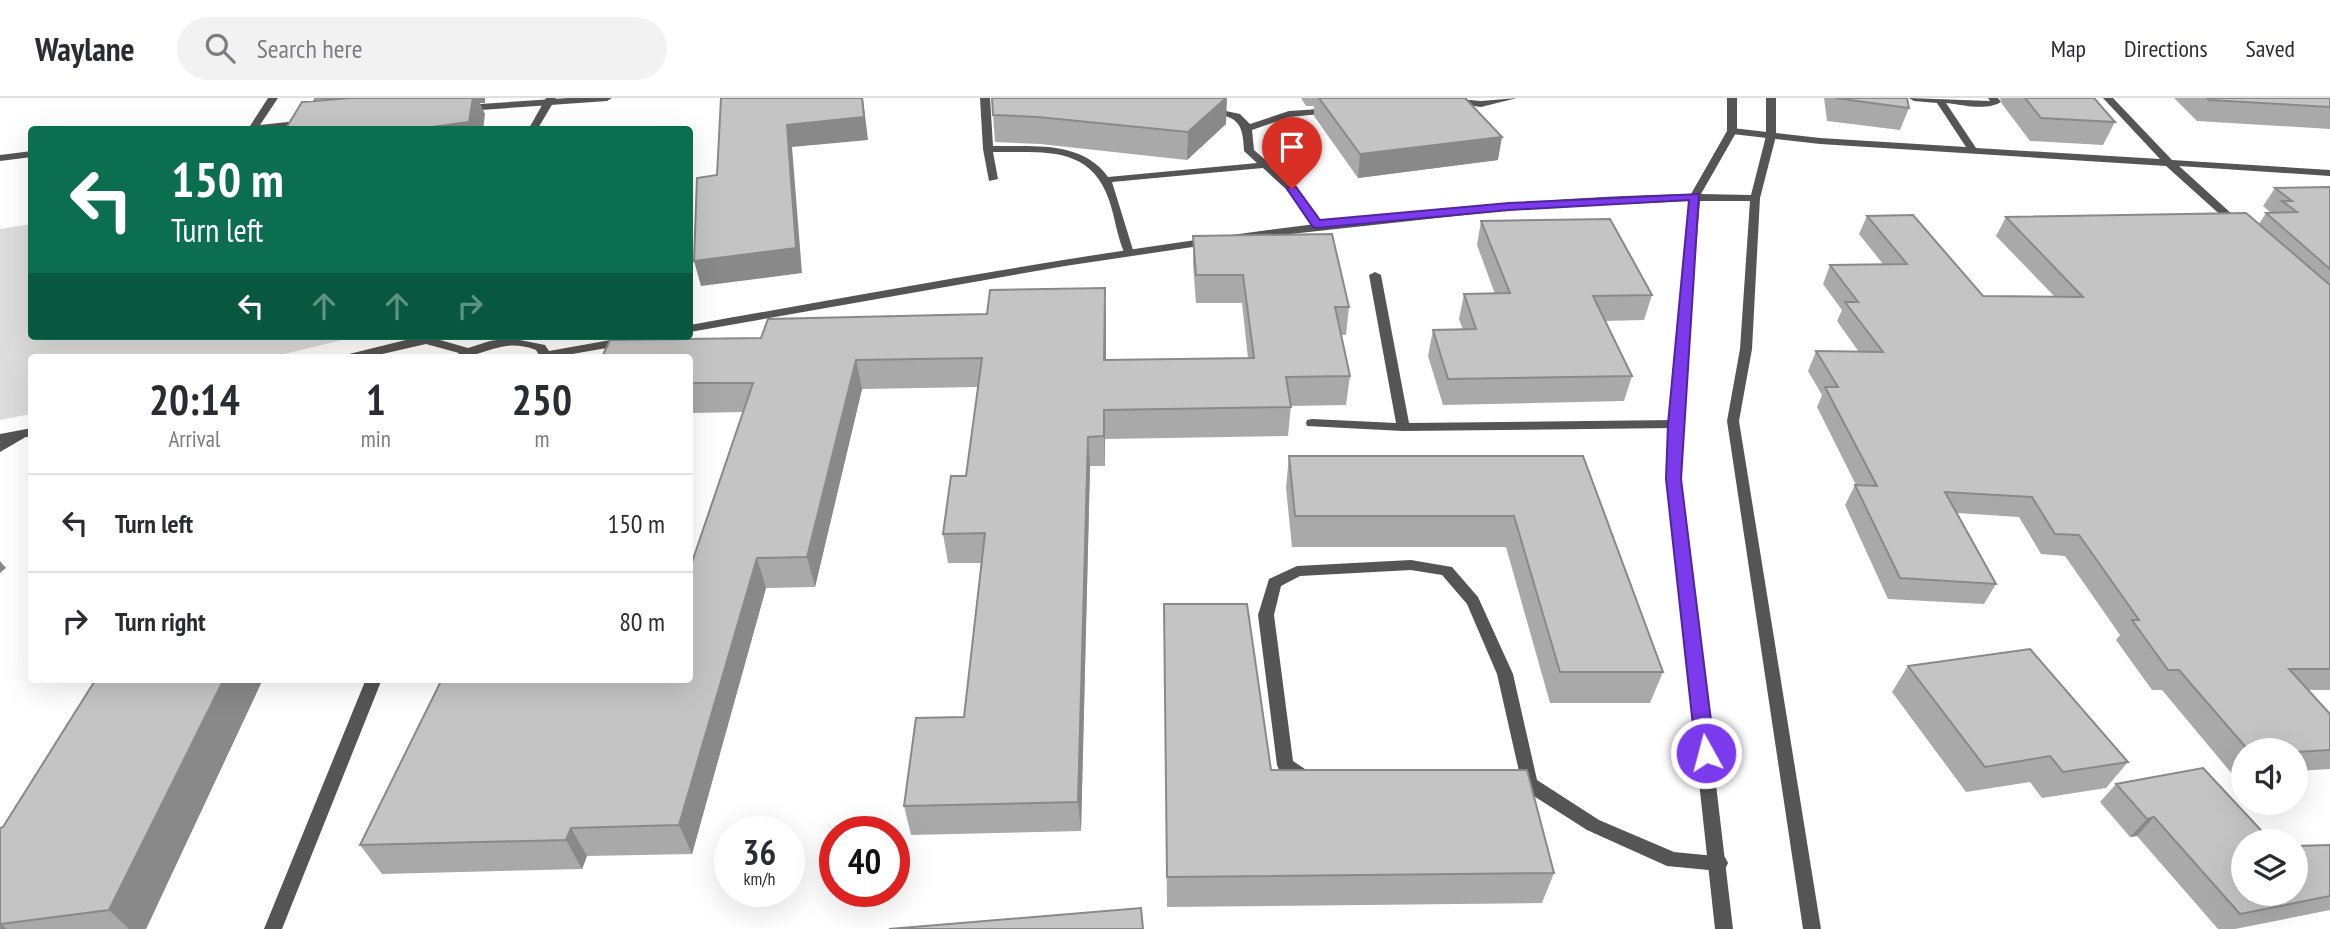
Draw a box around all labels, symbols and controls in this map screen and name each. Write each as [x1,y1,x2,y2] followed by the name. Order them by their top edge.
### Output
[177,17,667,80] search box
[35,27,135,70] text: Waylane
[201,29,239,67] icon: search
[257,32,362,65] text: Search here
[2051,33,2086,64] text: Map
[2124,33,2208,64] text: Directions
[2246,33,2295,64] text: Saved
[1262,117,1322,189] pin
[1273,128,1311,166] icon: arrive
[171,147,284,211] text: 150 m
[56,154,147,245] icon: left
[171,209,263,251] text: Turn left
[232,287,270,325] icon: left
[305,287,343,325] icon: ahead
[378,287,416,325] icon: ahead
[451,287,489,325] icon: right
[149,372,240,427] text: 20:14
[366,372,386,427] text: 1
[512,372,572,427] text: 250
[168,424,220,453] text: Arrival
[361,424,391,453] text: min
[534,424,549,453] text: m
[56,504,94,542] icon: left
[115,507,193,540] text: Turn left
[607,507,665,540] text: 150 m
[56,602,94,640] icon: right
[115,605,206,638] text: Turn right
[619,605,665,638] text: 80 m
[1669,716,1743,790] position arrow
[2231,738,2308,906] map controls
[2231,738,2308,815] button: sound
[819,816,910,907] speed limit sign: 40
[743,829,776,875] text: 36
[2231,829,2308,906] button: layers
[744,867,775,890] text: km/h

